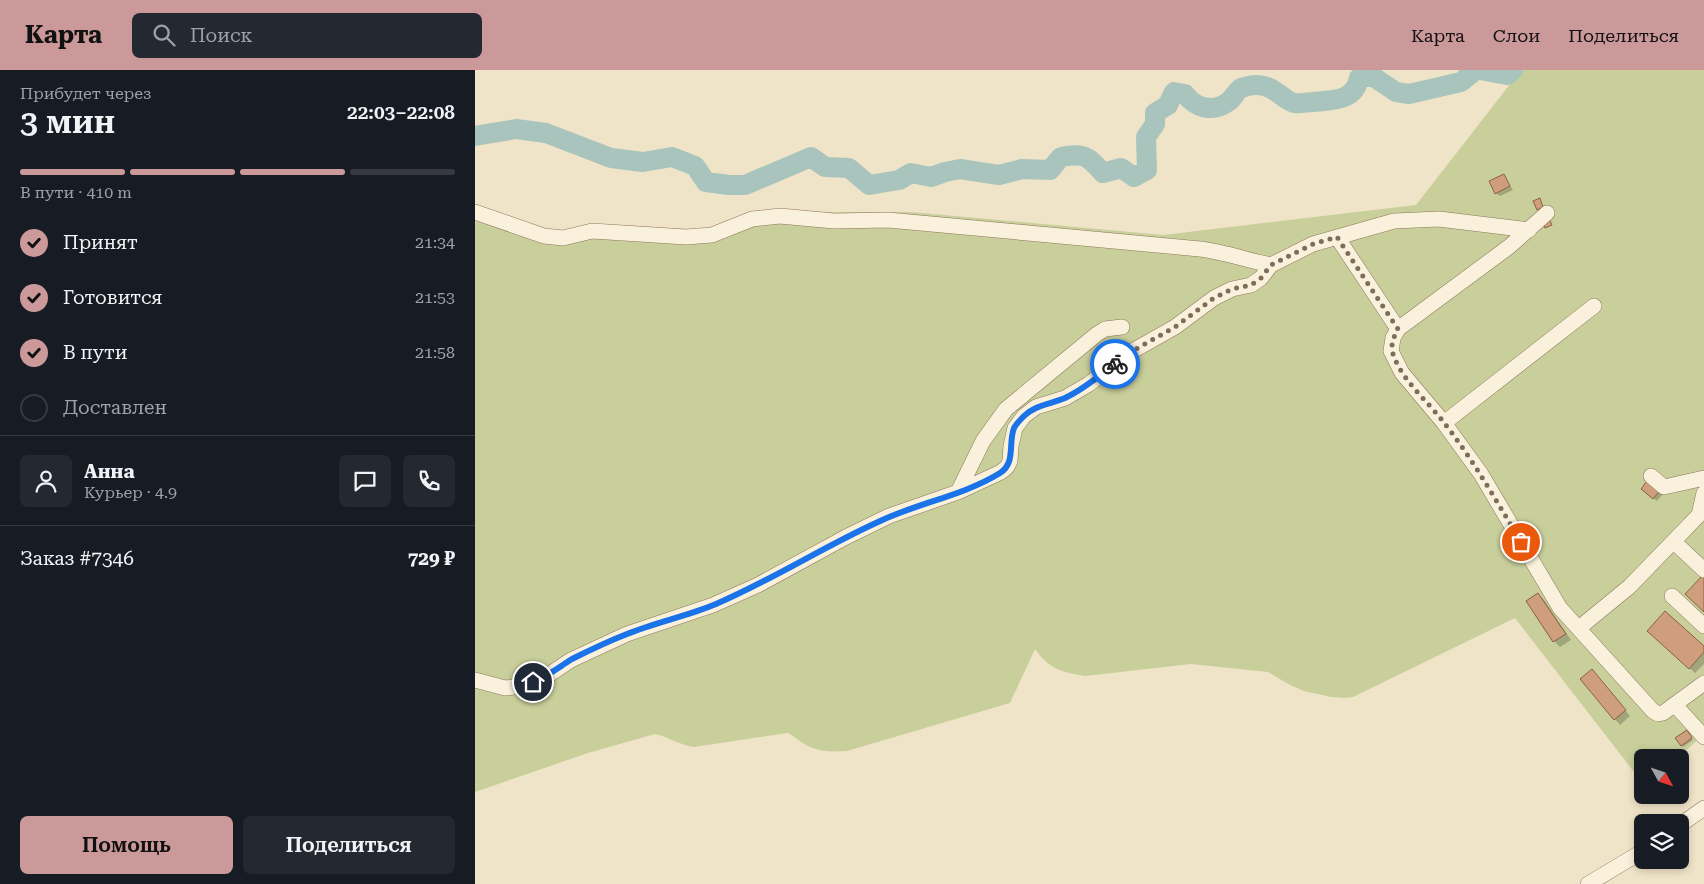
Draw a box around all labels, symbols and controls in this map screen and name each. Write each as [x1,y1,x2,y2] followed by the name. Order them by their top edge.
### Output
[132,13,482,58] search box
[25,21,102,49] text: Карта
[150,21,178,49] icon: search
[190,24,253,47] text: Поиск
[1411,25,1465,46] text: Карта
[1493,25,1540,46] text: Слои
[1568,25,1679,46] text: Поделиться
[20,84,151,103] text: Прибудет через
[347,101,455,124] text: 22:03–22:08
[20,103,115,141] text: 3 мин
[20,183,132,202] text: В пути · 410 m
[20,229,48,257] icon: check
[63,231,138,254] text: Принят
[415,233,455,252] text: 21:34
[20,284,48,312] icon: check
[63,286,162,309] text: Готовится
[415,288,455,307] text: 21:53
[20,339,48,367] icon: check
[1090,339,1140,389] courier
[63,341,127,364] text: В пути
[415,343,455,362] text: 21:58
[1101,350,1129,378] icon: bike
[63,396,167,419] text: Доставлен
[20,455,72,507] button: person
[339,455,391,507] button: chat
[403,455,455,507] button: phone
[84,460,135,483] text: Анна
[84,483,177,502] text: Курьер · 4.9
[1500,521,1542,563] pin
[1507,528,1535,556] icon: bag
[20,547,134,570] text: Заказ #7346
[408,547,455,570] text: 729 ₽
[512,661,554,703] pin
[519,668,547,696] icon: home
[1634,749,1689,804] north arrow
[1634,749,1689,869] map controls
[1634,814,1689,869] button: layers
[20,816,233,874] button: Помощь
[243,816,455,874] button: Поделиться

